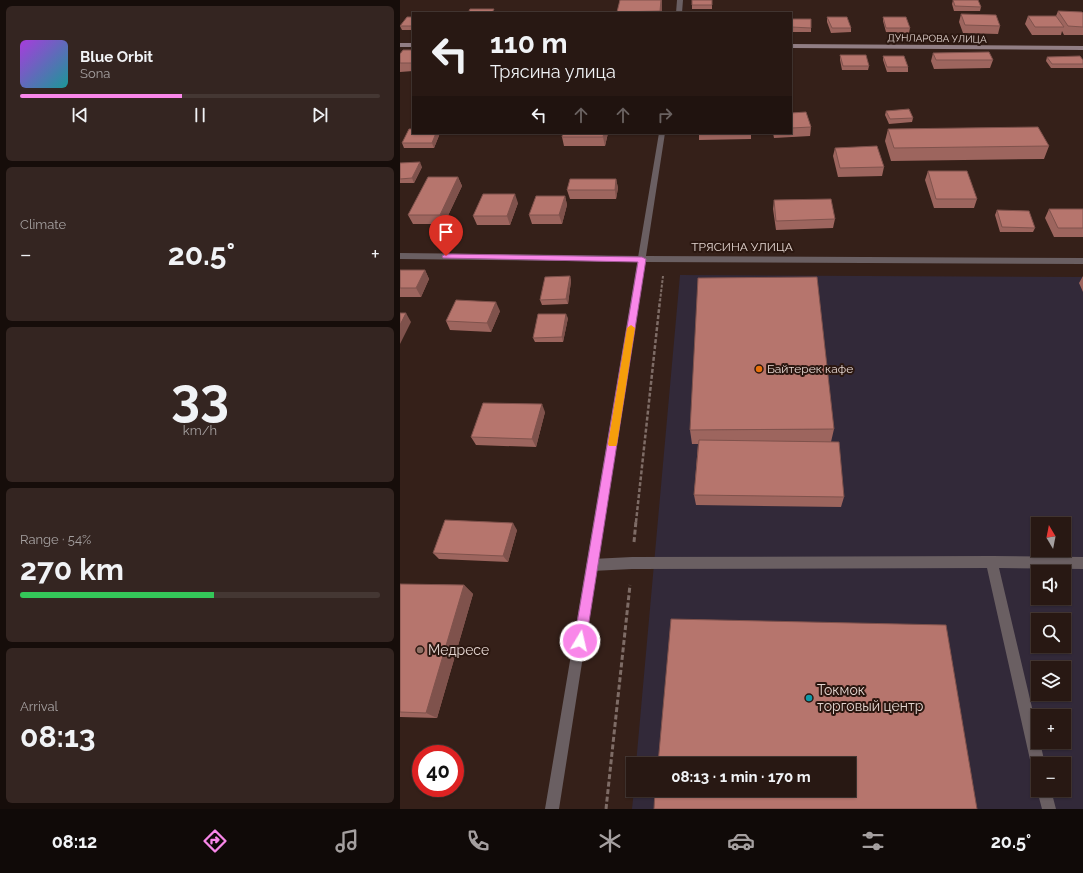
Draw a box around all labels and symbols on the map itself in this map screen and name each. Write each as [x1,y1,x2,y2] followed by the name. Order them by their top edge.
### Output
[887,32,987,45] street label: ДУНЛАРОВА УЛИЦА
[429,215,463,256] pin
[691,240,793,254] street label: ТРЯСИНА УЛИЦА
[767,362,853,376] place label: Байтерек кафе
[754,364,764,374] marker: Байтерек кафе
[1031,517,1071,557] north arrow
[559,620,601,662] position arrow
[428,642,489,658] place label: Медресе
[415,645,425,655] marker: Медресе
[817,682,924,714] place label: Токмок торговый центр
[804,693,814,703] marker: Токмок торговый центр
[412,745,464,797] speed limit sign: 40

